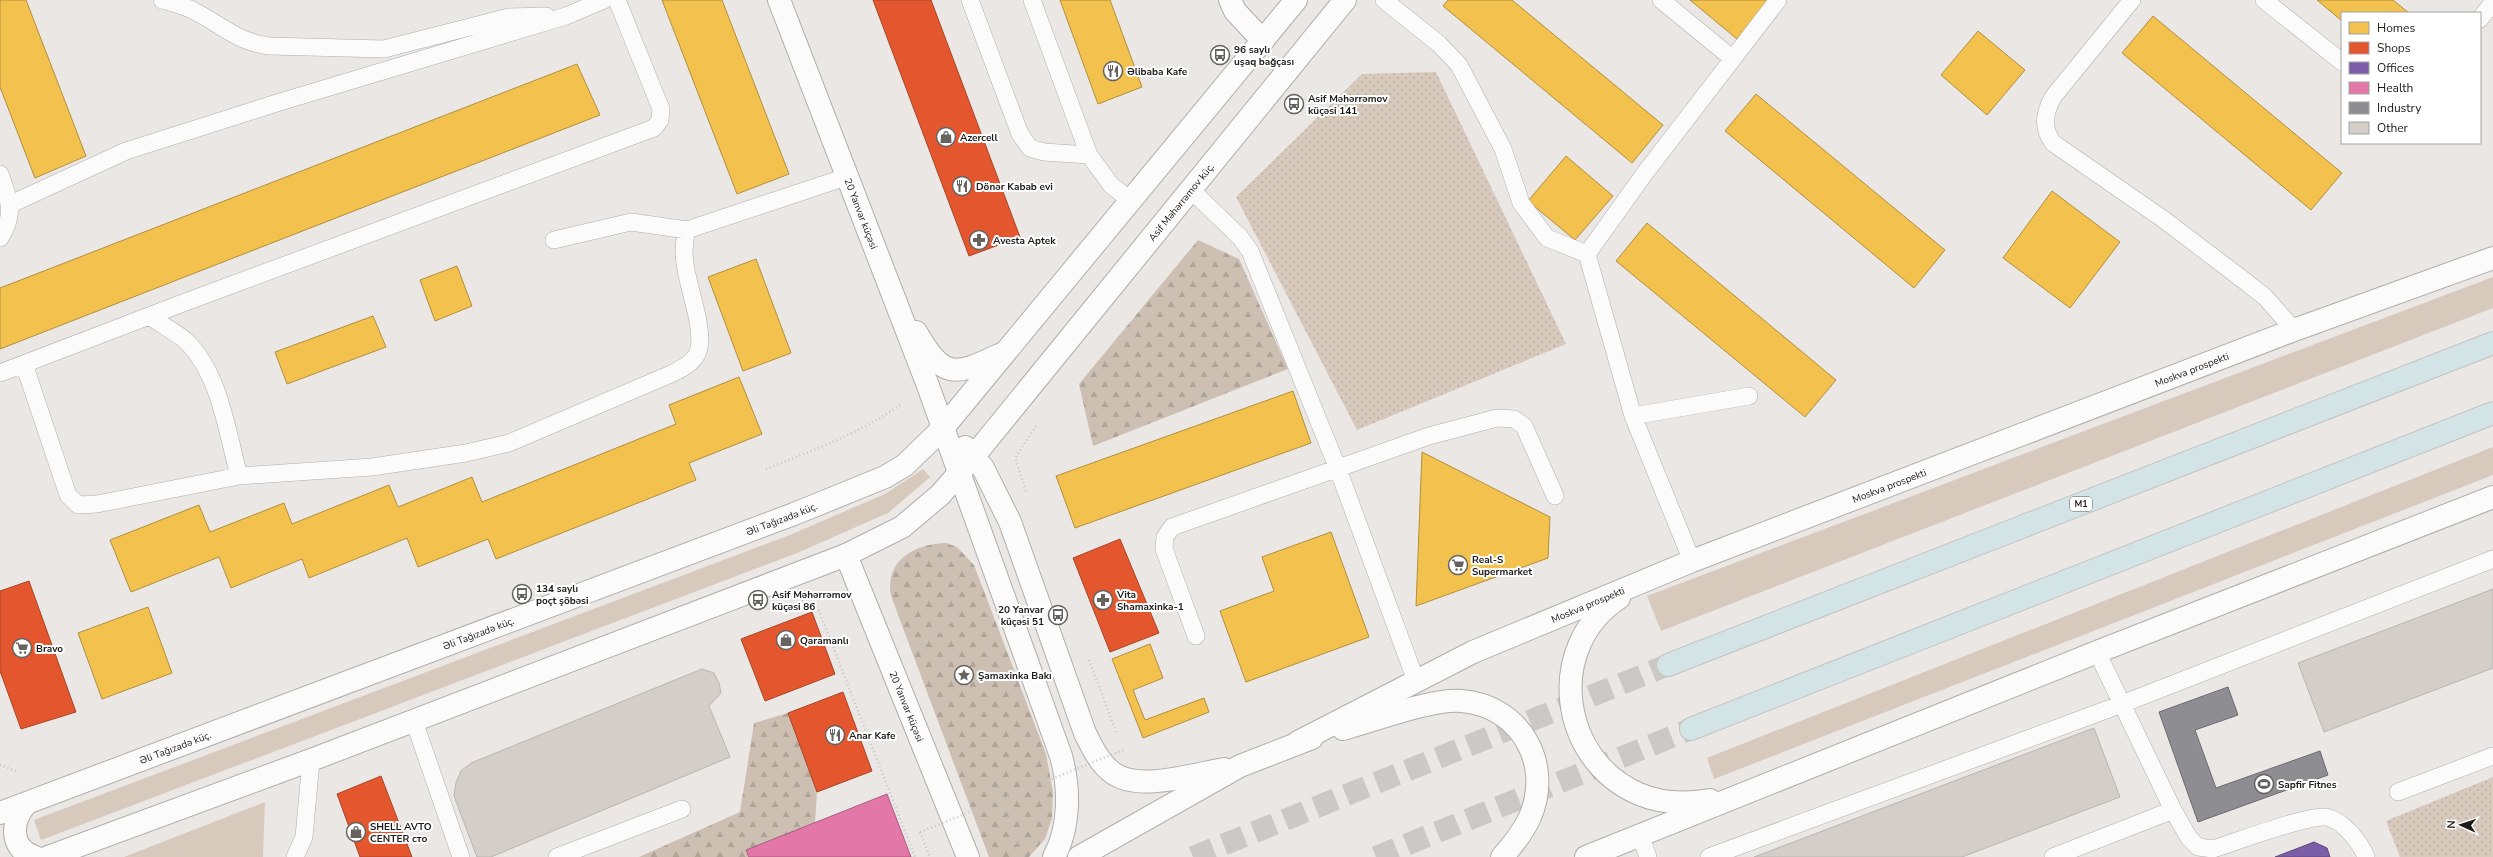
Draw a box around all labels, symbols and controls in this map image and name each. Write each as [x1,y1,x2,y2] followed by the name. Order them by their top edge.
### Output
[2341,12,2481,144] legend
[2377,20,2415,36] text: Homes
[2377,40,2411,56] text: Shops
[1234,43,1294,69] place label: 96 saylı uşaq bağçası
[1209,44,1231,66] bus stop icon: 96 saylı uşaq bağçası
[1102,60,1124,82] restaurant icon: Əlibaba Kafe
[2377,60,2415,76] text: Offices
[1127,65,1188,79] place label: Əlibaba Kafe
[2377,80,2413,96] text: Health
[1308,92,1388,118] place label: Asif Məhərrəmov küçəsi 141
[1283,93,1305,115] bus stop icon: Asif Məhərrəmov küçəsi 141
[2377,100,2422,116] text: Industry
[2377,120,2409,136] text: Other
[935,126,957,148] shop icon: Azercell
[960,131,999,145] place label: Azercell
[1146,160,1218,244] street label: Asif Məhərrəmov küç.
[951,175,973,197] restaurant icon: Dönər Kabab evi
[841,177,881,251] street label: 20 Yanvar küçəsi
[976,180,1053,194] place label: Dönər Kabab evi
[968,229,990,251] pharmacy icon: Avesta Aptek
[993,234,1056,248] place label: Avesta Aptek
[2153,350,2231,391] street label: Moskva prospekti
[1850,466,1929,507] street label: Moskva prospekti
[2070,497,2092,511] road number: M1
[744,499,820,540] street label: Əli Tağızadə küç.
[1472,553,1532,579] place label: Real-S Supermarket
[1447,554,1469,576] supermarket icon: Real-S Supermarket
[536,582,589,608] place label: 134 saylı poçt şöbəsi
[511,583,533,605] bus stop icon: 134 saylı poçt şöbəsi
[1549,584,1627,627] street label: Moskva prospekti
[772,588,852,614] place label: Asif Məhərrəmov küçəsi 86
[1116,588,1184,614] place label: Vita Shamaxinka-1
[747,589,769,611] bus stop icon: Asif Məhərrəmov küçəsi 86
[1092,589,1114,611] pharmacy icon: Vita Shamaxinka-1
[998,603,1044,629] place label: 20 Yanvar küçəsi 51
[1047,604,1069,626] bus stop icon: 20 Yanvar küçəsi 51
[441,614,516,654] street label: Əli Tağızadə küç.
[775,629,797,651] shop icon: Qaramanlı
[800,634,849,648] place label: Qaramanlı
[11,637,33,659] supermarket icon: Bravo
[36,642,63,656] place label: Bravo
[953,664,975,686] place icon: Şamaxinka Bakı
[886,669,927,744] street label: 20 Yanvar küçəsi
[978,669,1052,683] place label: Şamaxinka Bakı
[824,724,846,746] restaurant icon: Anar Kafe
[138,728,213,768] street label: Əli Tağızadə küç.
[849,729,896,743] place label: Anar Kafe
[2253,773,2275,795] sports icon: Sapfir Fitnes
[2278,778,2337,792] place label: Sapfir Fitnes
[2441,805,2481,845] north arrow
[370,820,432,846] place label: SHELL AVTO CENTER сто
[2444,820,2459,829] text: N
[345,821,367,843] shop icon: SHELL AVTO CENTER сто

